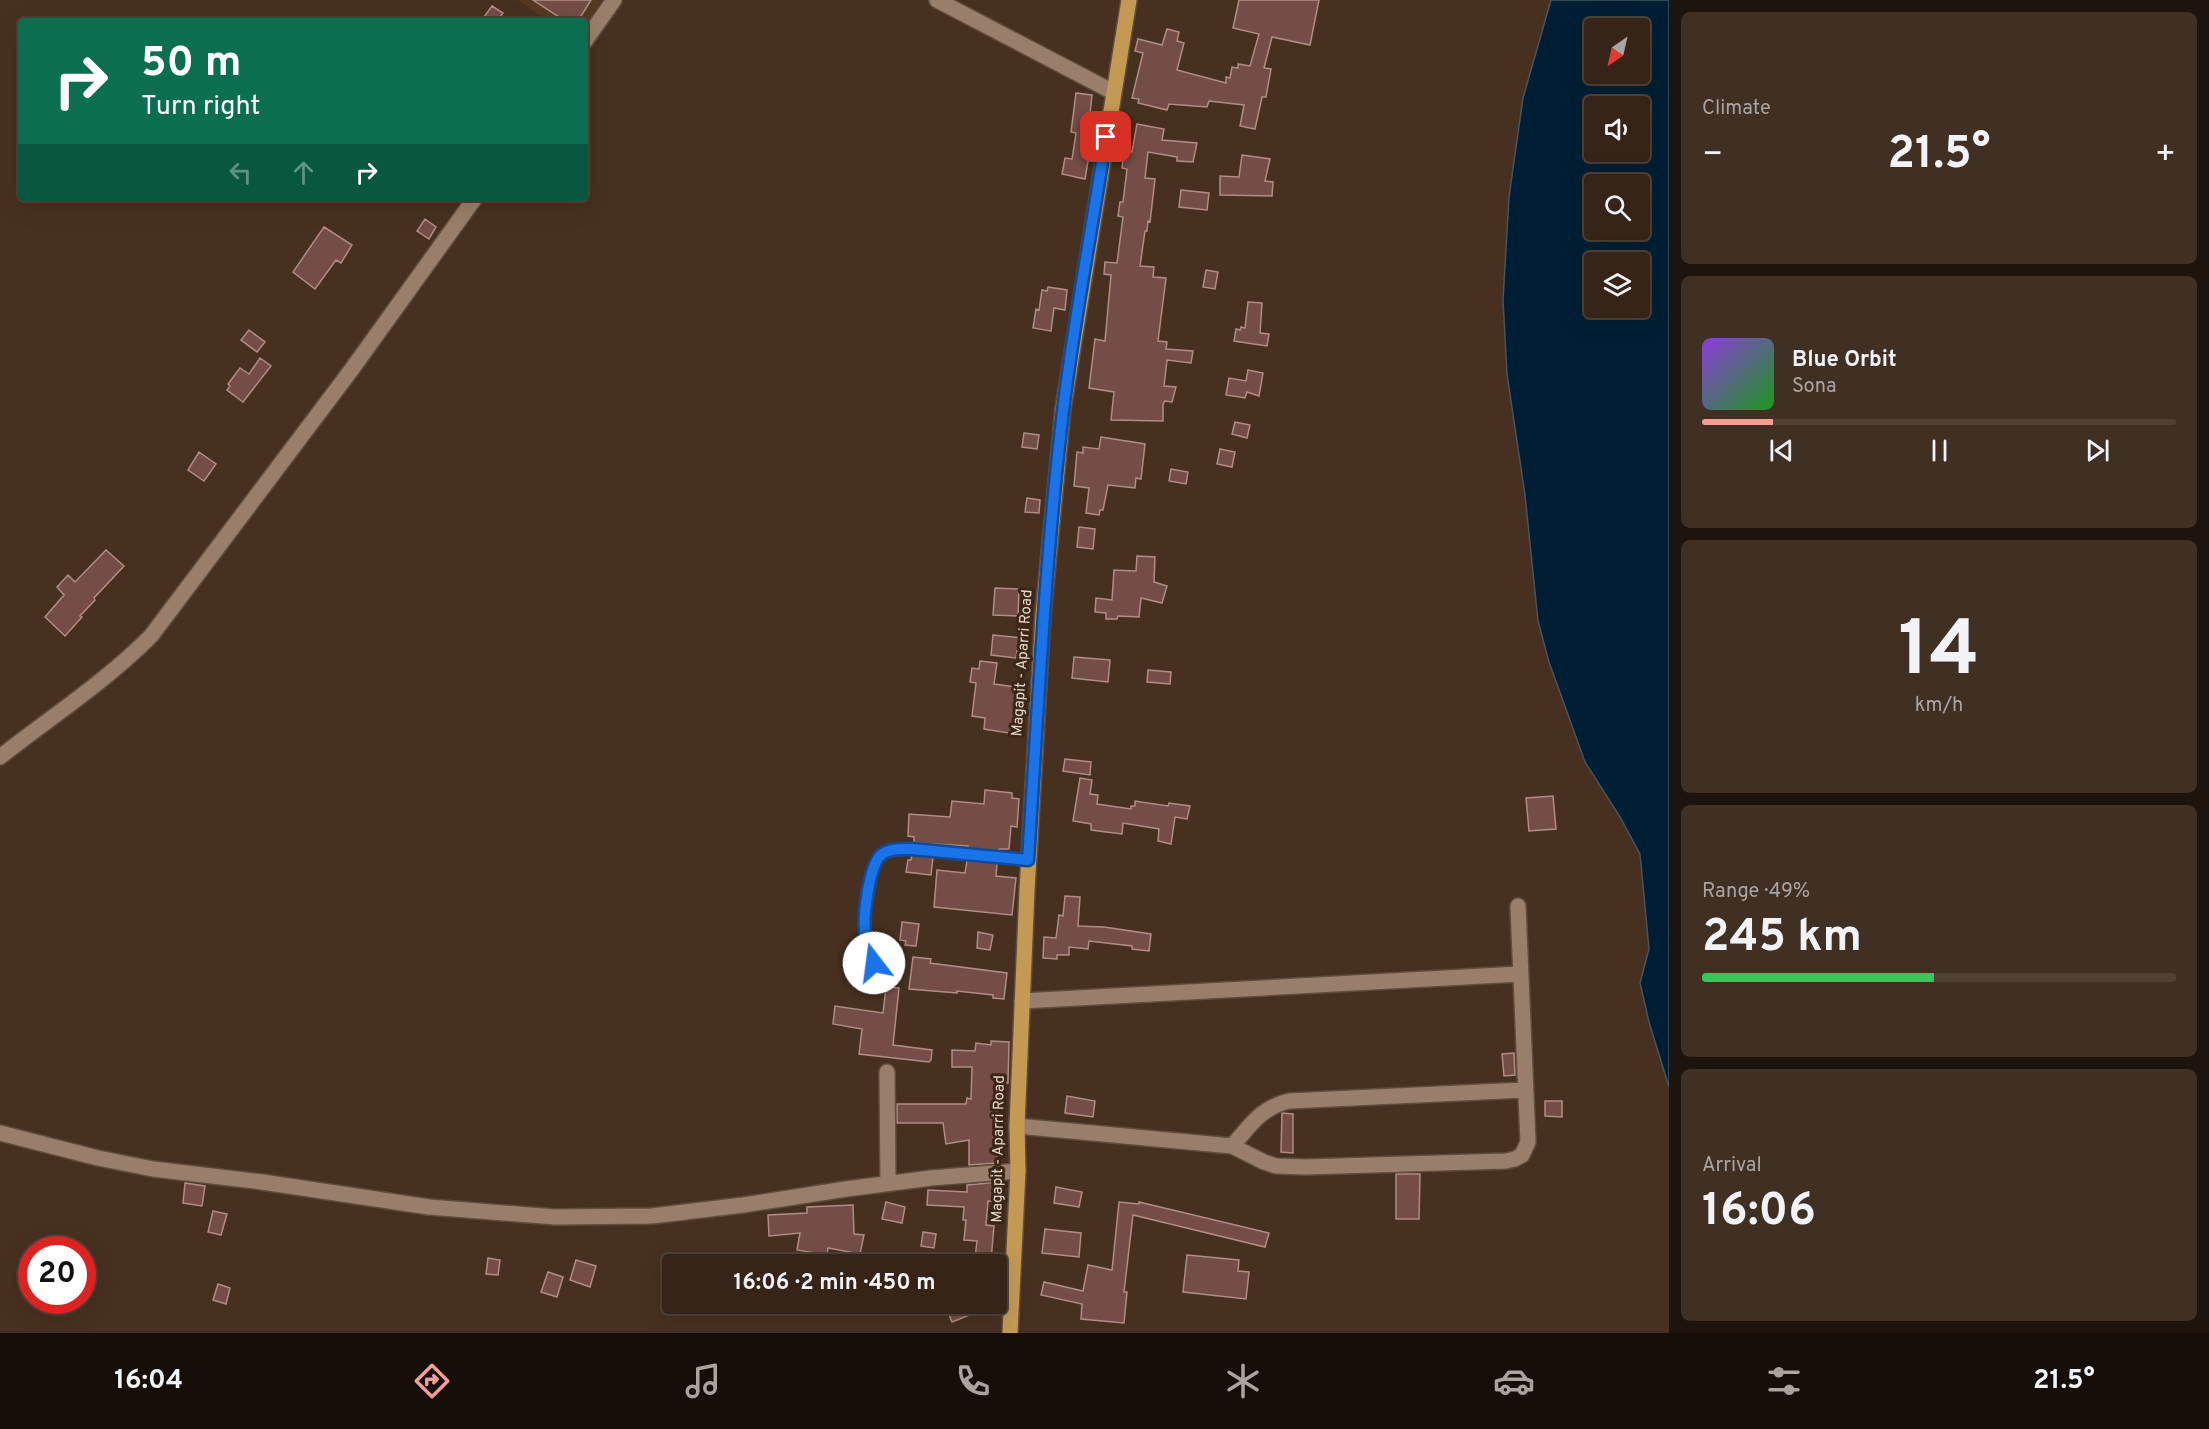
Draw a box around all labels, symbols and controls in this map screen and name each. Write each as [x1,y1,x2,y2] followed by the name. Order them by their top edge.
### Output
[1584,18,1650,84] north arrow
[1584,18,1650,318] map controls
[141,38,242,91] text: 50 m
[42,42,120,120] icon: right
[141,90,260,124] text: Turn right
[1584,96,1650,162] button: sound
[1702,96,1771,122] text: Climate
[1080,111,1131,162] pin
[1089,120,1122,153] icon: arrive
[1888,127,1990,184] text: 21.5°
[1702,135,1723,177] text: −
[2155,135,2176,177] text: +
[224,156,257,189] icon: left
[287,156,320,189] icon: ahead
[350,156,383,189] icon: right
[1584,174,1650,240] button: search
[1584,252,1650,318] button: layers
[1792,347,1897,374] text: Blue Orbit
[1792,374,1837,400] text: Sona
[1765,434,1798,467] icon: previous
[1923,434,1956,467] icon: pause
[2081,434,2114,467] icon: next
[1008,589,1038,737] street label: Magapit - Aparri Road
[1898,604,1980,703] text: 14
[1915,693,1963,719] text: km/h
[1702,879,1810,905] text: Range · 49%
[1702,910,1862,967] text: 245 km
[842,931,906,995] position arrow
[988,1075,1010,1223] street label: Magapit - Aparri Road
[1702,1153,1762,1179] text: Arrival
[1702,1184,1816,1241] text: 16:06
[18,1236,96,1314] speed limit sign: 20
[734,1270,935,1297] text: 16:06 · 2 min · 450 m
[411,1360,453,1402] icon: directions
[682,1360,724,1402] icon: music
[952,1360,994,1402] icon: phone
[1222,1360,1264,1402] icon: climate
[1493,1360,1535,1402] icon: car
[1763,1360,1805,1402] icon: filters
[114,1364,183,1398] text: 16:04
[2033,1364,2095,1398] text: 21.5°

